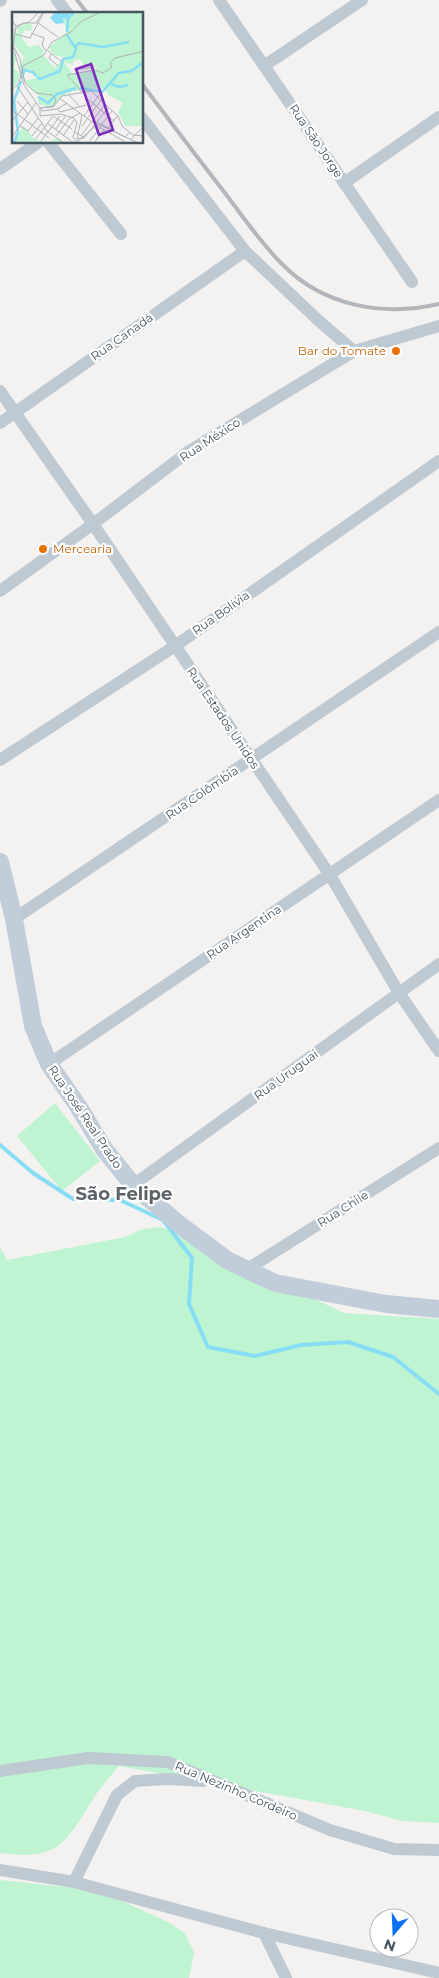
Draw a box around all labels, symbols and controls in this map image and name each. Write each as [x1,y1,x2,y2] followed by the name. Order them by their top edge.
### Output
[12,12,144,144] inset map
[286,101,347,180] street label: Rua São Jorge
[88,310,156,364] street label: Rua Canadá
[298,343,386,358] place label: Bar do Tomate
[390,345,402,357] marker: Bar do Tomate
[177,414,243,465] street label: Rua México
[53,541,112,556] place label: Mercearia
[37,543,49,555] marker: Mercearia
[189,587,252,638] street label: Rua Bolívia
[184,664,263,772] street label: Rua Estados Unidos
[162,763,241,822] street label: Rua Colômbia
[203,901,284,962] street label: Rua Argentina
[251,1046,321,1103] street label: Rua Uruguai
[45,1062,126,1171] street label: Rua José Real Prado
[76,1183,172,1205] district label: São Felipe
[314,1187,371,1230] street label: Rua Chile
[173,1758,300,1823] street label: Rua Nezinho Cordeiro
[369,1908,419,1958] north arrow
[381,1935,398,1956] text: N

